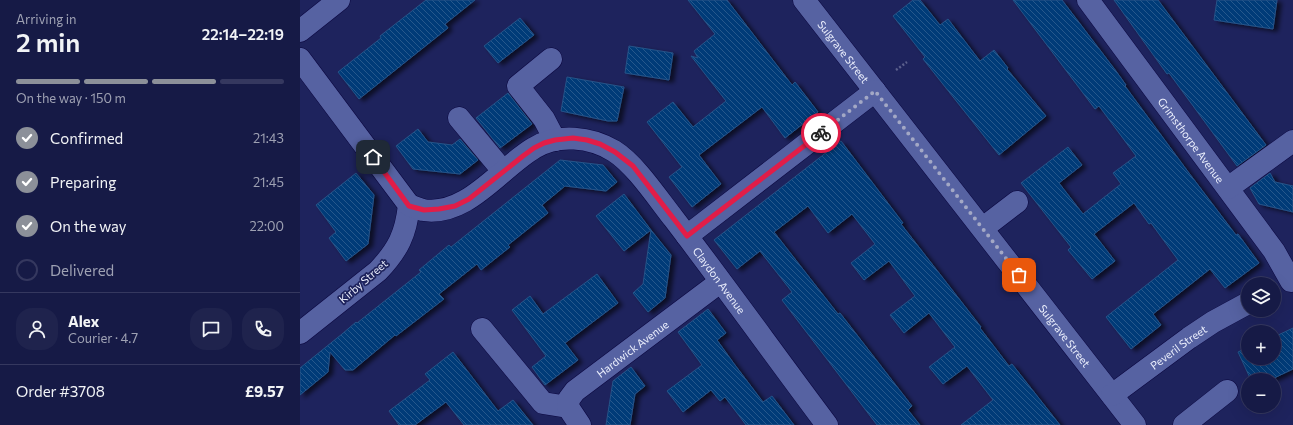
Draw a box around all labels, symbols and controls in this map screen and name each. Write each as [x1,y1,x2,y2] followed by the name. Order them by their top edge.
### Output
[16,11,76,27] text: Arriving in
[816,17,873,86] street label: Sulgrave Street
[202,25,284,43] text: 22:14–22:19
[16,26,80,57] text: 2 min
[16,90,126,106] text: On the way · 150 m
[1156,95,1228,185] street label: Grimsthorpe Avenue
[801,113,841,153] courier
[810,122,832,144] icon: bike
[16,127,38,149] icon: check
[50,129,123,147] text: Confirmed
[253,130,284,146] text: 21:43
[356,140,390,174] pin
[362,146,384,168] icon: home
[16,171,38,193] icon: check
[50,173,116,191] text: Preparing
[253,174,284,190] text: 21:45
[16,215,38,237] icon: check
[50,217,127,235] text: On the way
[250,218,284,234] text: 22:00
[691,244,749,316] street label: Claydon Avenue
[336,256,390,306] street label: Kirby Street
[1002,258,1036,292] pin
[50,261,114,279] text: Delivered
[1008,264,1030,286] icon: bag
[1241,277,1281,413] map controls
[1241,277,1281,317] button: layers
[1037,301,1094,370] street label: Sulgrave Street
[16,308,58,350] button: person
[190,308,232,350] button: chat
[242,308,284,350] button: phone
[68,312,99,330] text: Alex
[594,317,671,379] street label: Hardwick Avenue
[1147,321,1209,371] street label: Peveril Street
[1241,325,1281,365] button: +
[68,330,138,346] text: Courier · 4.7
[1241,373,1281,413] button: −
[16,382,105,400] text: Order #3708
[245,382,284,400] text: £9.57

